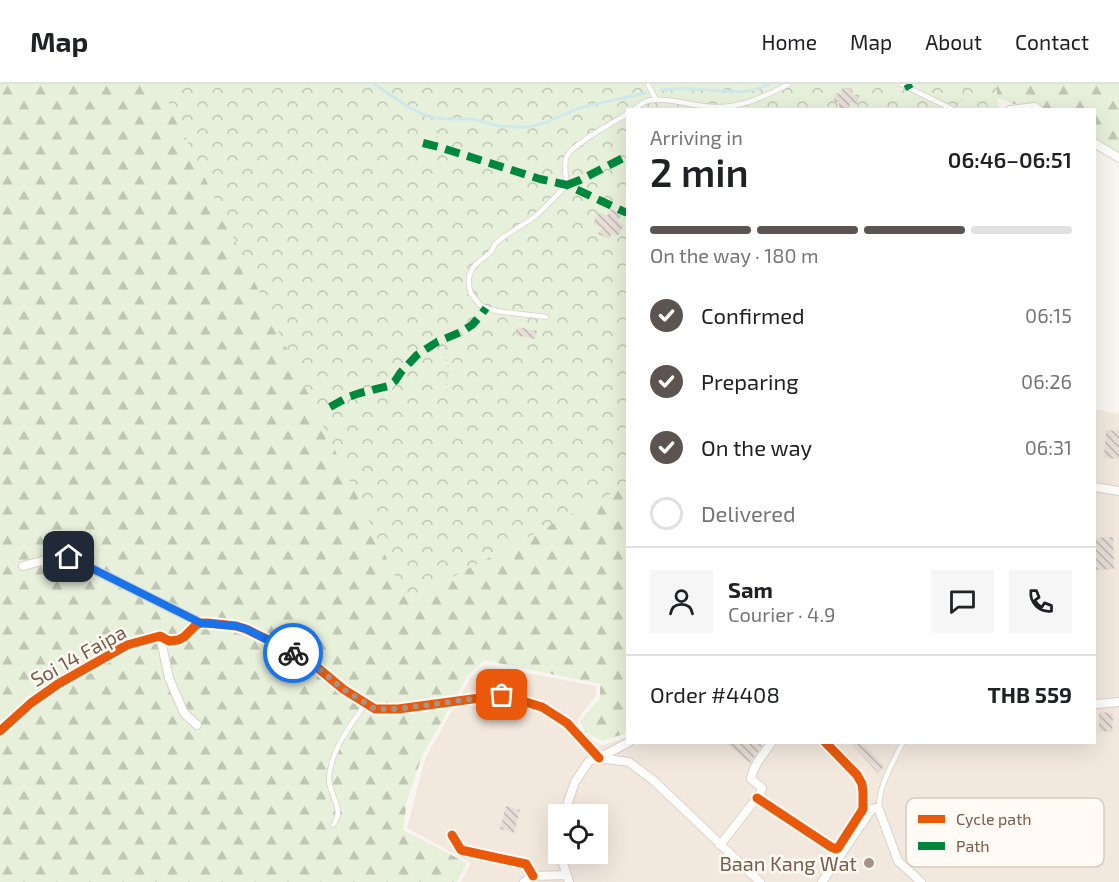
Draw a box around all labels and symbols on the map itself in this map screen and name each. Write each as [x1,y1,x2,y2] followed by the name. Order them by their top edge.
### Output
[43,531,94,582] pin
[26,619,130,691] street label: Soi 14 Faipa
[263,623,323,683] courier
[476,669,527,720] pin
[906,798,1104,867] legend
[956,809,1032,828] text: Cycle path
[956,836,990,855] text: Path
[719,851,857,875] place label: Baan Kang Wat
[862,856,876,870] marker: Baan Kang Wat

